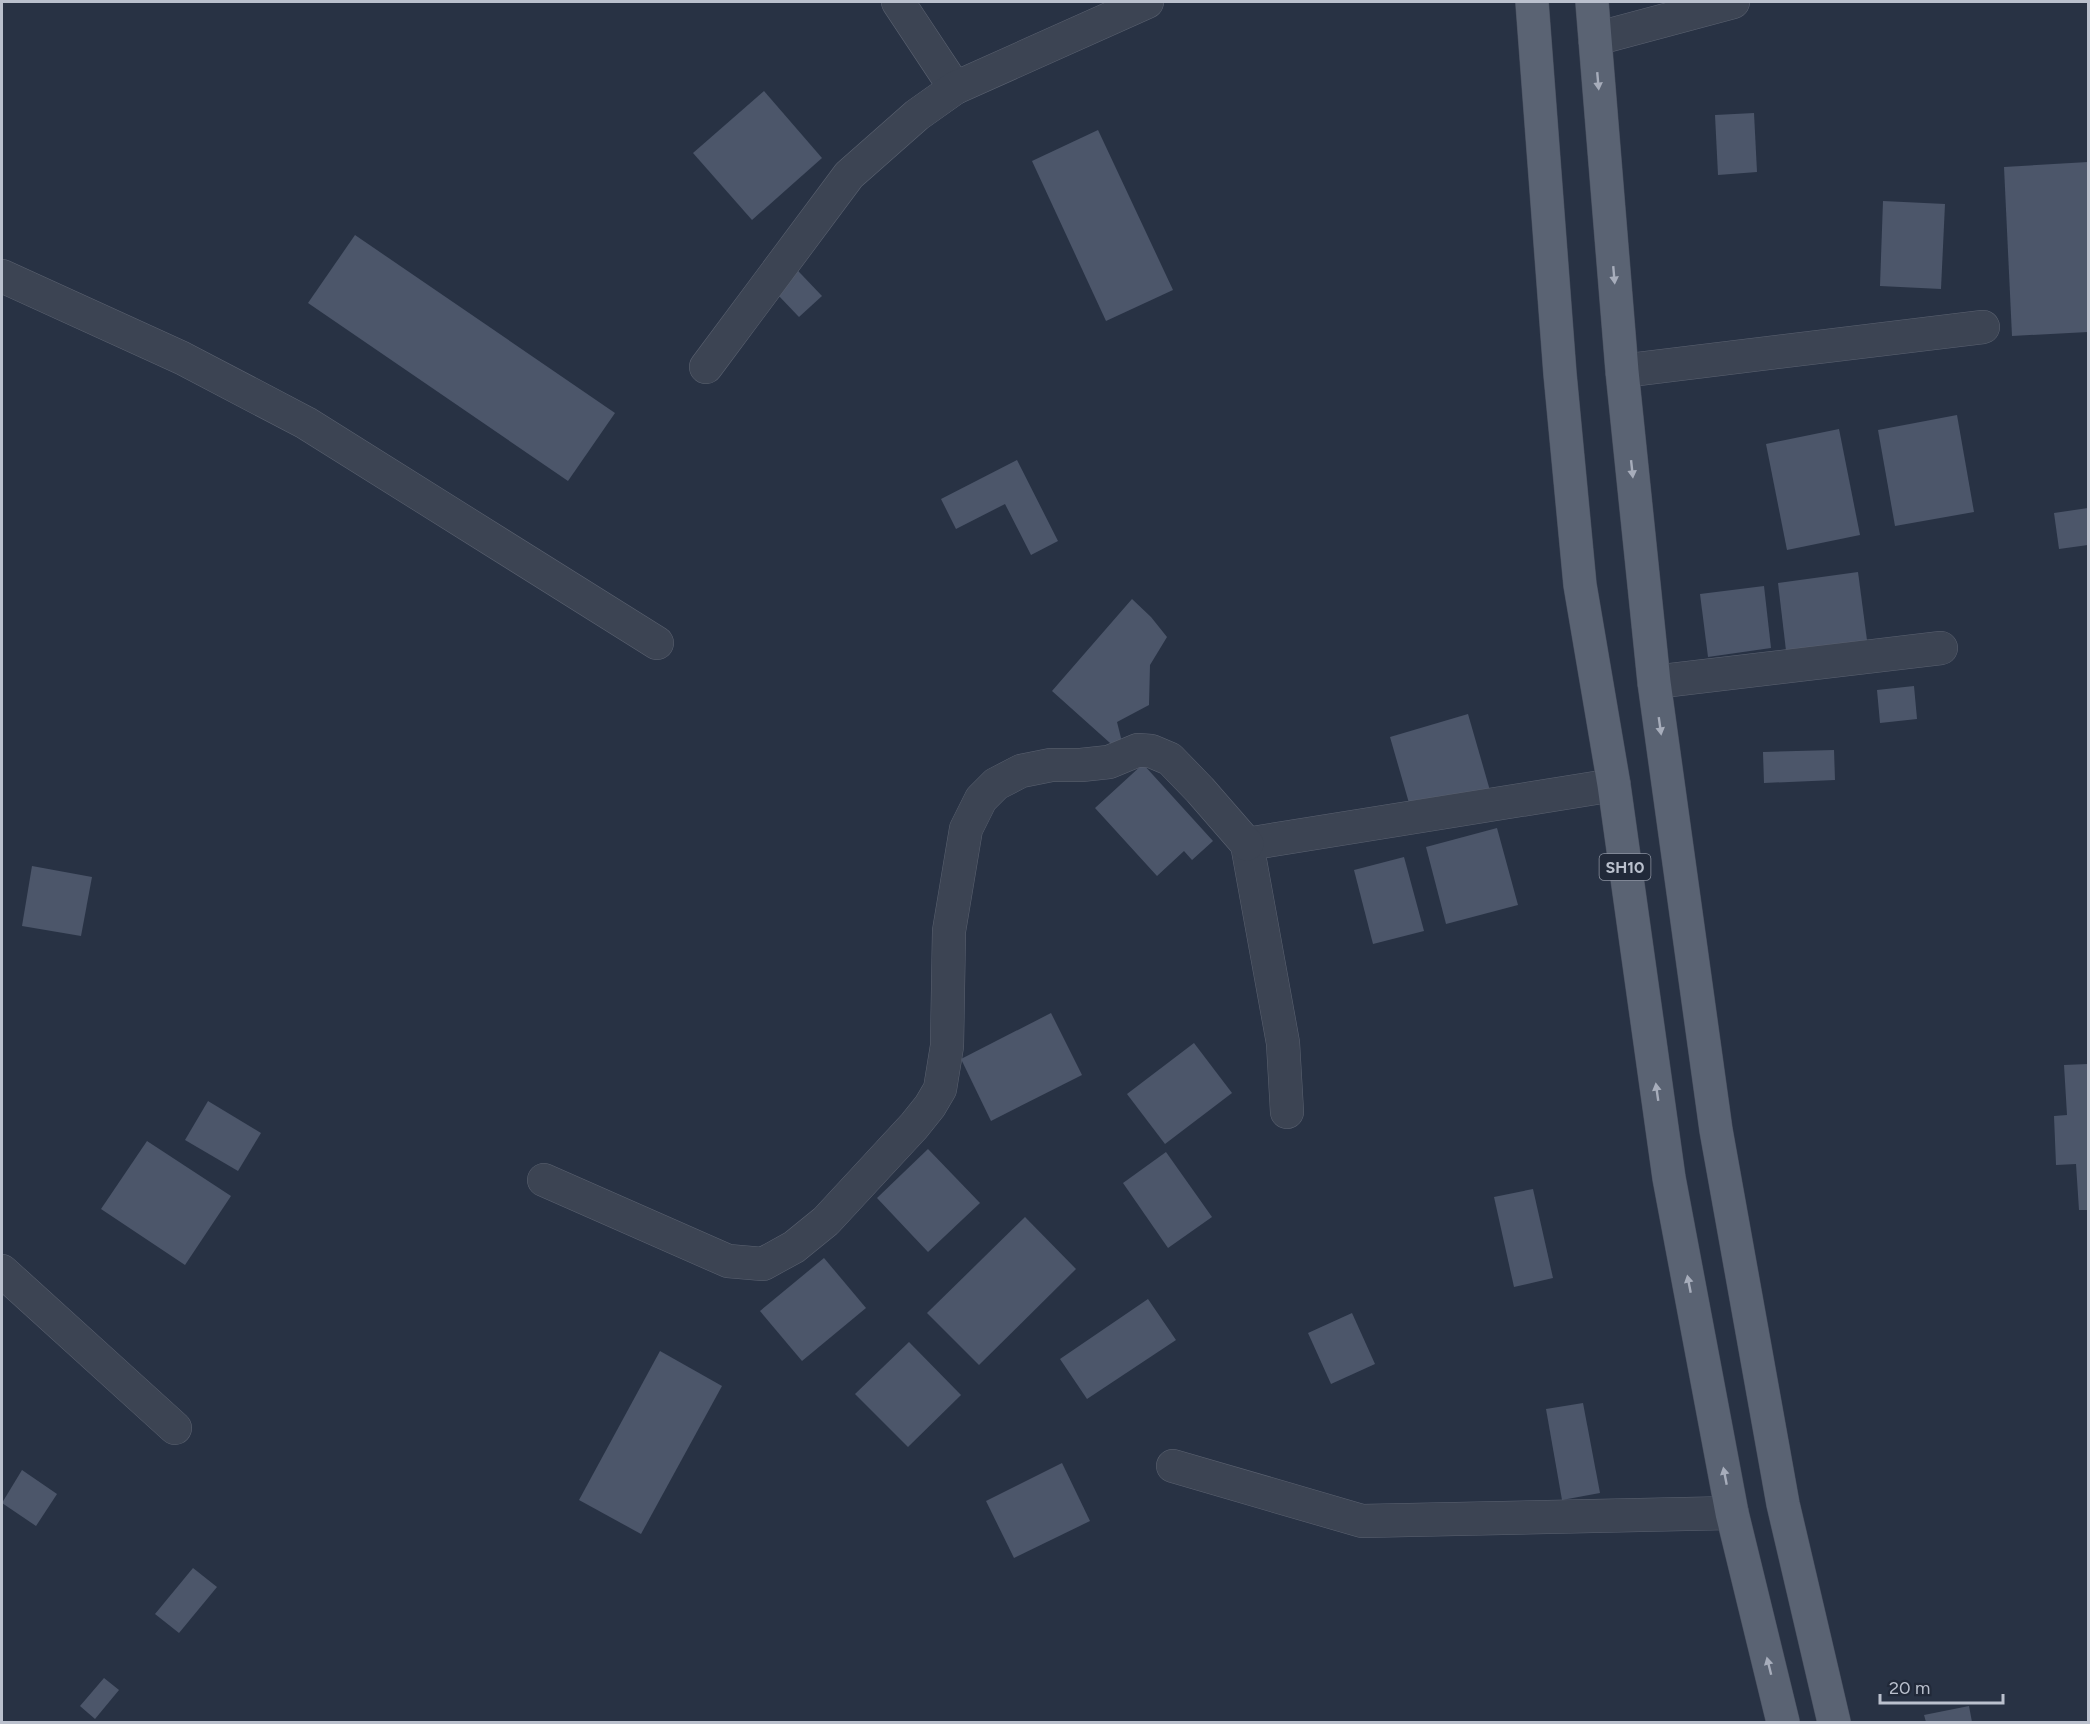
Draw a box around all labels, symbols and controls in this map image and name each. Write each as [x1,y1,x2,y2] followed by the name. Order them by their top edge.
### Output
[1593,71,1603,90] one-way arrow
[1609,266,1619,285] one-way arrow
[1627,460,1637,479] one-way arrow
[1655,716,1664,735] one-way arrow
[1600,854,1650,880] road number: SH10
[1652,1082,1661,1101] one-way arrow
[1684,1274,1693,1293] one-way arrow
[1720,1466,1729,1485] one-way arrow
[1763,1656,1773,1675] one-way arrow
[1880,1667,2003,1705] scale bar
[1889,1677,1930,1699] text: 20 m

